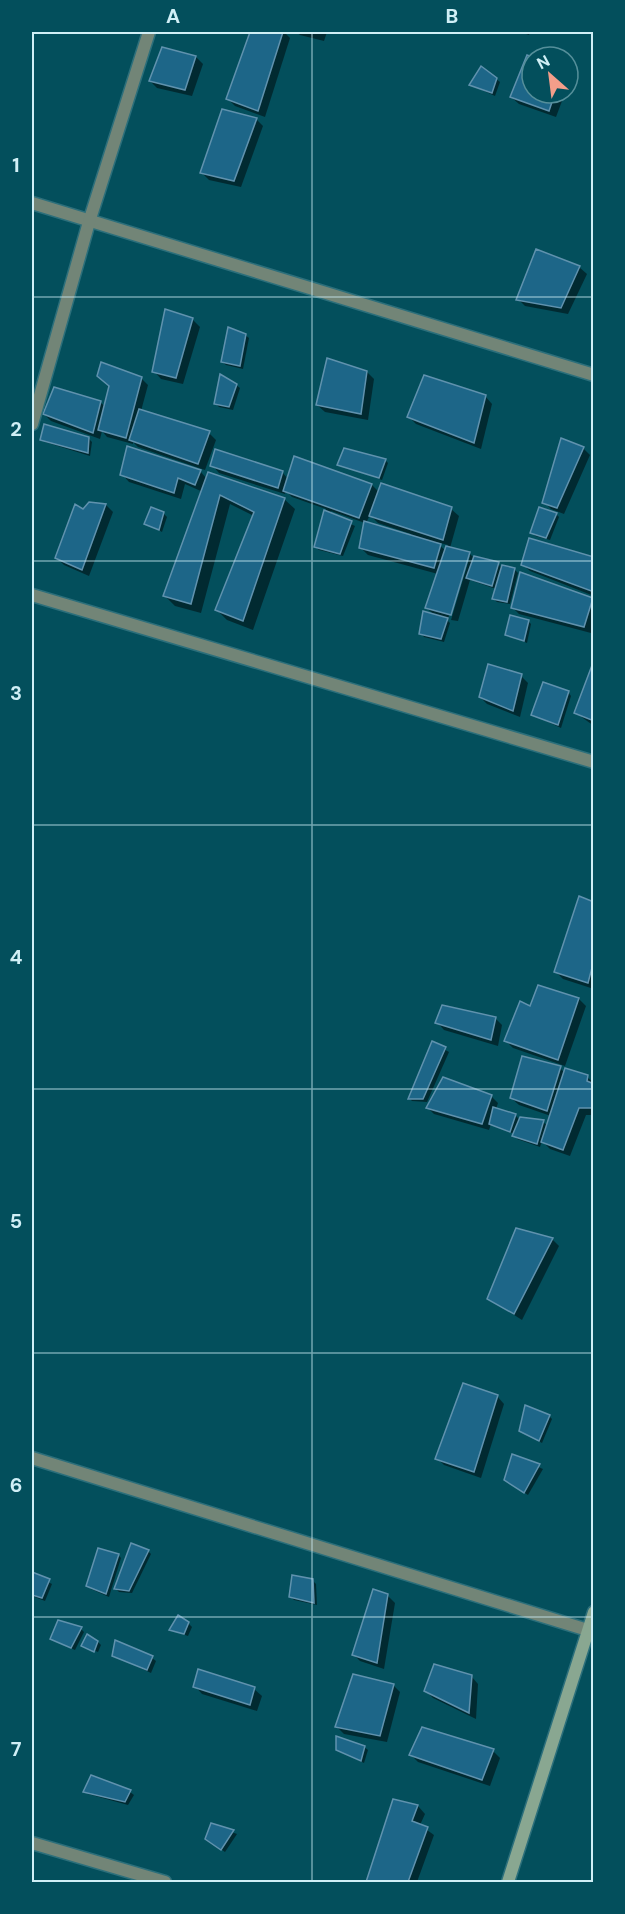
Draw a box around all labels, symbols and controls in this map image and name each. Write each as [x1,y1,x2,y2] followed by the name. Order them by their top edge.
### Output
[166,3,180,29] text: A
[446,3,458,29] text: B
[520,45,580,105] north arrow
[533,50,553,74] text: N
[12,152,20,178] text: 1
[10,416,22,442] text: 2
[10,680,22,706] text: 3
[10,944,23,970] text: 4
[10,1208,22,1234] text: 5
[10,1472,22,1498] text: 6
[11,1736,22,1762] text: 7

